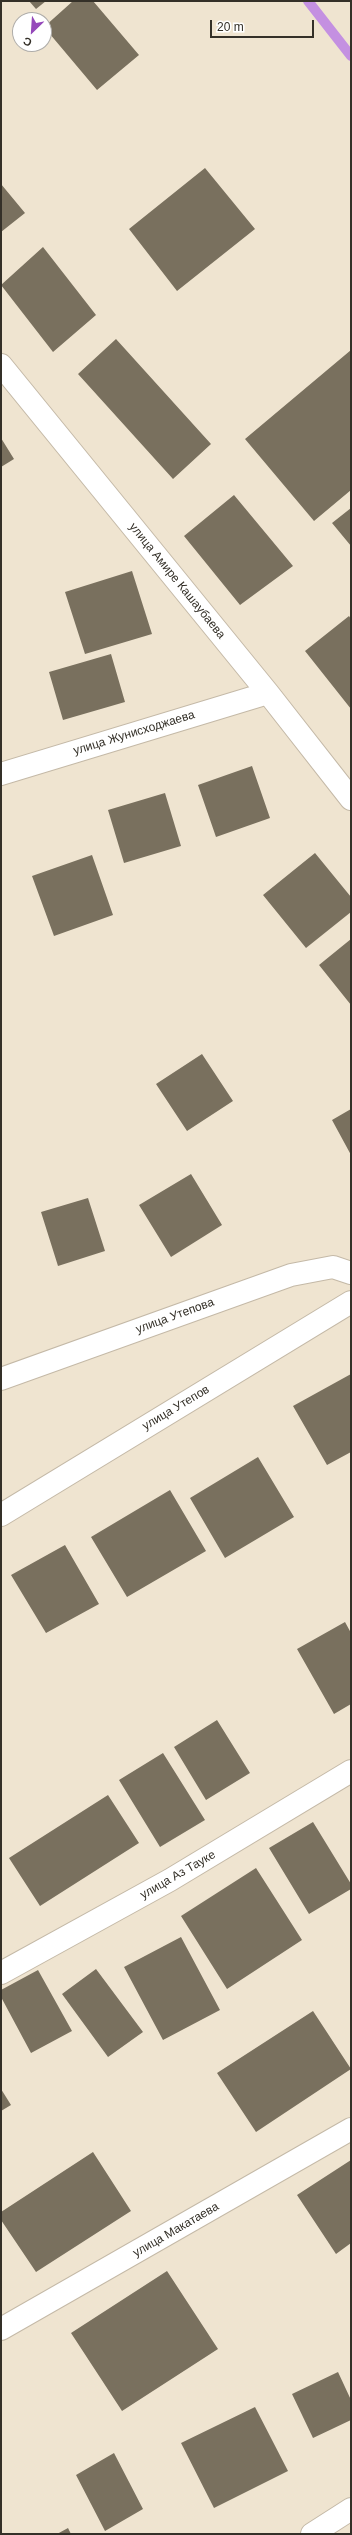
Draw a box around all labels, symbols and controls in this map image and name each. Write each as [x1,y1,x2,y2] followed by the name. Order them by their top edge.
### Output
[12,12,52,52] north arrow
[212,12,316,38] scale bar
[217,20,244,34] text: 20 m
[21,35,33,49] text: С
[126,520,228,642] street label: улица Амире Кашаубаева
[72,708,196,758] street label: улица Жунисходжаева
[134,1295,216,1337] street label: улица Утепова
[140,1382,212,1434] street label: улица Утепов
[138,1848,218,1902] street label: улица Аз Тауке
[131,2200,221,2260] street label: улица Макатаева

